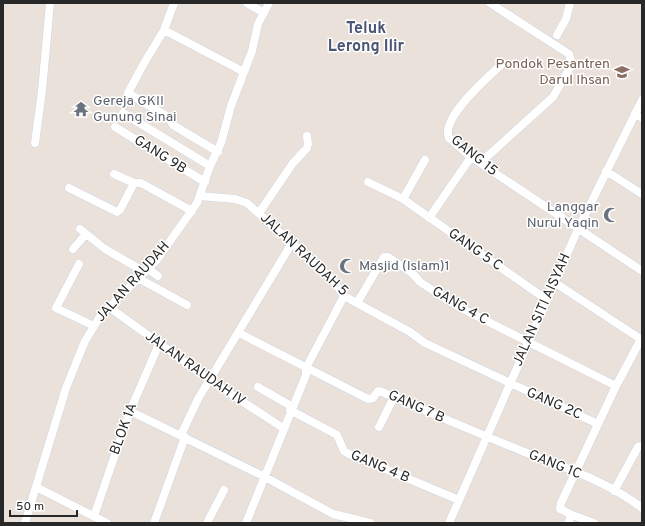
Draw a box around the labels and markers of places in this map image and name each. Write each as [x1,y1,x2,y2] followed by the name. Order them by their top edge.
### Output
[496,56,610,89] place label: Pondok Pesantren Darul Ihsan
[613,63,631,81] school or university icon: Pondok Pesantren Darul Ihsan
[93,93,177,126] place label: Gereja GKII Gunung Sinai
[72,100,90,118] temple icon: Gereja GKII Gunung Sinai
[527,199,600,232] place label: Langgar Nurul Yaqin
[602,206,620,224] mosque icon: Langgar Nurul Yaqin
[338,257,356,275] mosque icon: Masjid (Islam)1
[359,258,450,275] place label: Masjid (Islam)1

